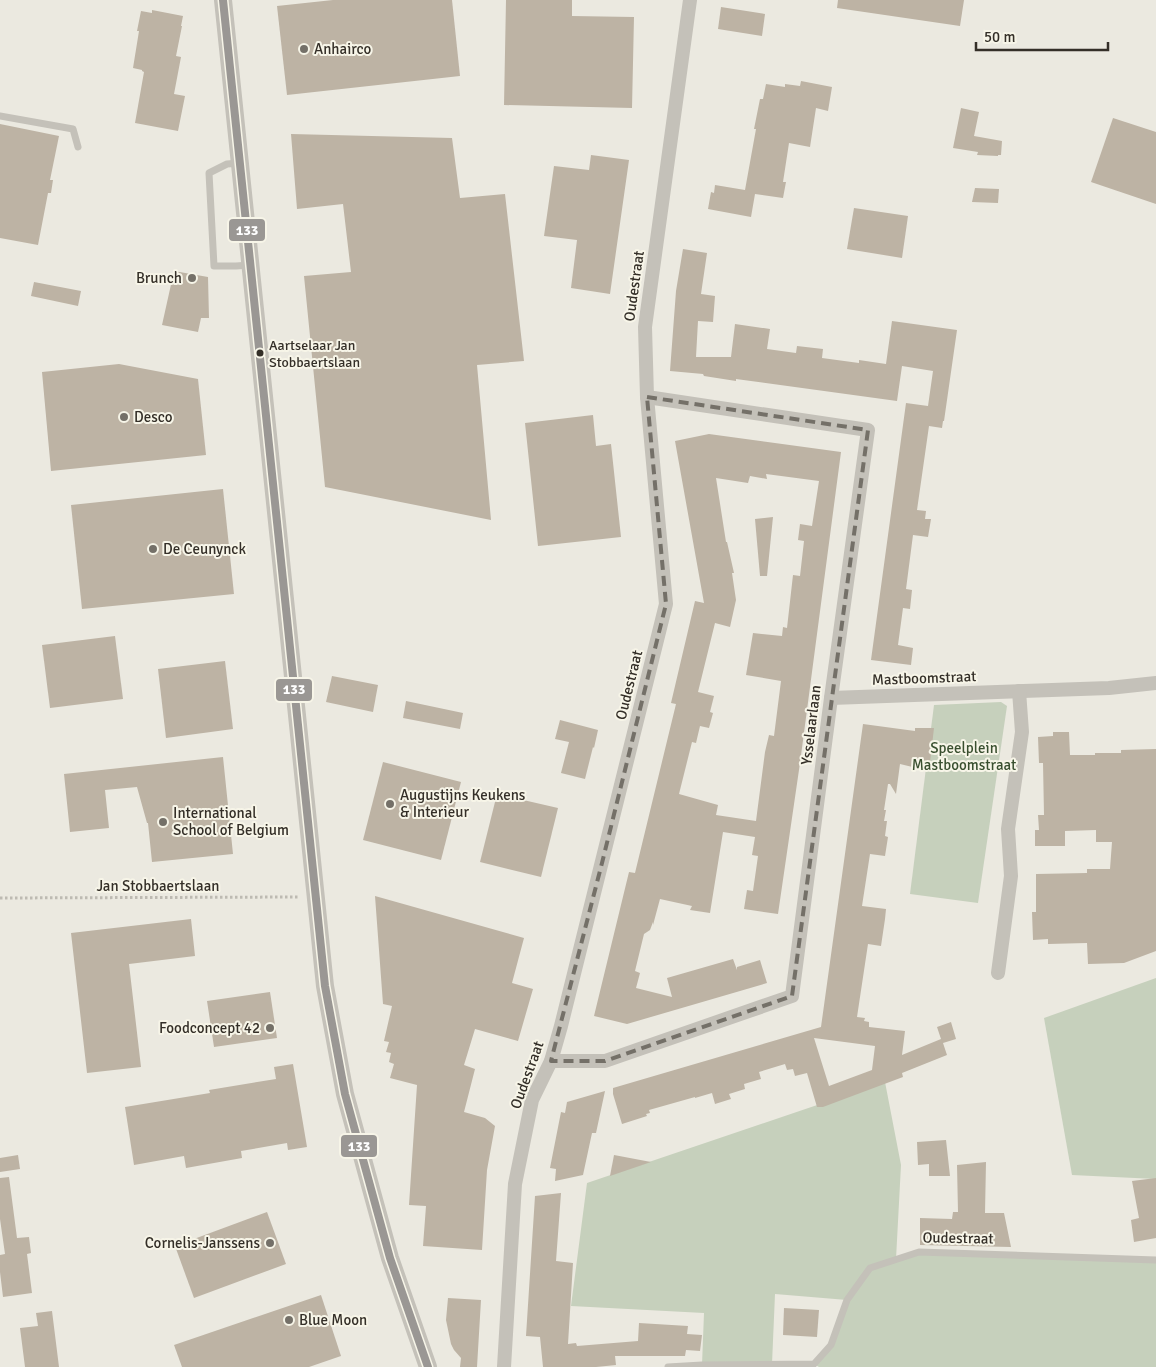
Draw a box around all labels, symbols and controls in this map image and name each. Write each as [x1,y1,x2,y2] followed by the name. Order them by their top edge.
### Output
[976,20,1108,52] scale bar
[984,28,1015,46] text: 50 m
[314,40,371,58] place label: Anhairco
[298,43,310,55] marker: Anhairco
[228,218,266,242] line badge: 133
[236,222,258,239] text: 133
[620,250,648,322] street label: Oudestraat
[136,269,182,287] place label: Brunch
[186,272,198,284] marker: Brunch
[269,337,360,371] place label: Aartselaar Jan Stobbaertslaan
[255,348,265,358] marker: Aartselaar Jan Stobbaertslaan
[134,408,173,426] place label: Desco
[118,411,130,423] marker: Desco
[163,540,246,558] place label: De Ceunynck
[147,543,159,555] marker: De Ceunynck
[612,648,646,722] street label: Oudestraat
[871,667,977,689] street label: Mastboomstraat
[275,678,313,702] line badge: 133
[283,681,305,698] text: 133
[797,684,825,766] street label: Ysselaarlaan
[912,739,1016,774] park label: Speelplein Mastboomstraat
[400,786,526,821] place label: Augustijns Keukens & Interieur
[384,798,396,810] marker: Augustijns Keukens & Interieur
[173,804,289,839] place label: International School of Belgium
[157,816,169,828] marker: International School of Belgium
[96,877,220,895] street label: Jan Stobbaertslaan
[159,1019,260,1037] place label: Foodconcept 42
[264,1022,276,1034] marker: Foodconcept 42
[506,1039,548,1111] street label: Oudestraat
[340,1134,378,1158] line badge: 133
[348,1138,370,1155] text: 133
[922,1228,994,1248] street label: Oudestraat
[145,1234,260,1252] place label: Cornelis-Janssens
[264,1237,276,1249] marker: Cornelis-Janssens
[299,1311,367,1329] place label: Blue Moon
[283,1314,295,1326] marker: Blue Moon

